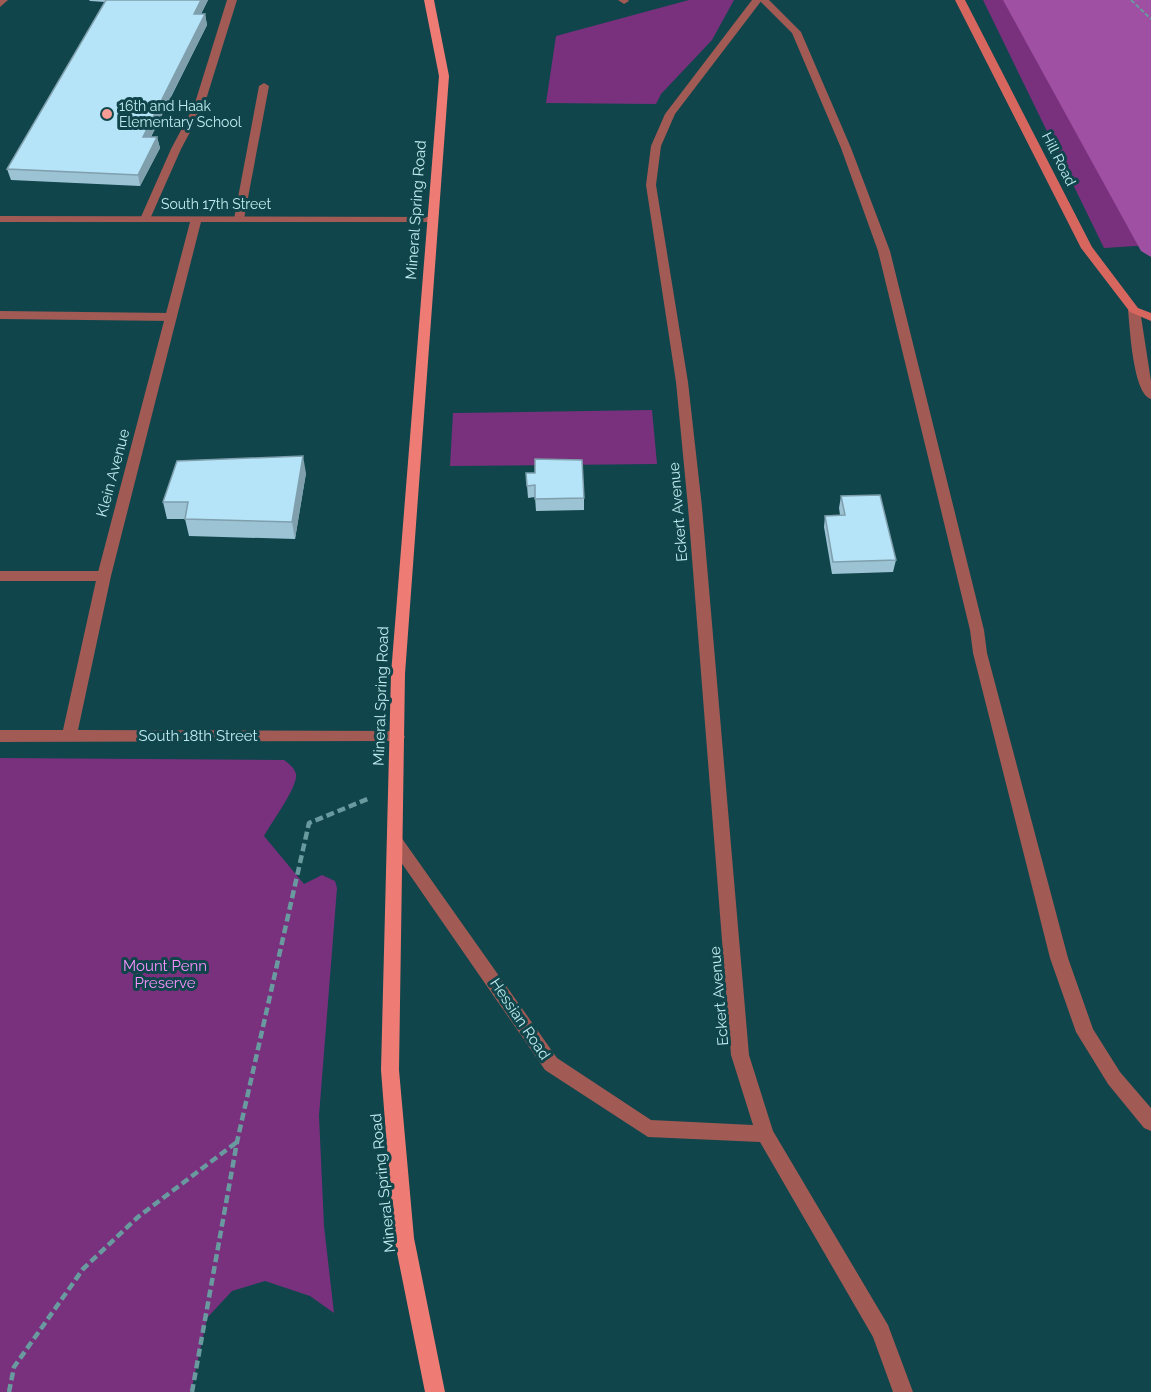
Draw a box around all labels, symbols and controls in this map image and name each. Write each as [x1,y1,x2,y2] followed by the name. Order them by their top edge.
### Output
[119,98,242,130] place label: 16th and Haak Elementary School
[100,107,114,121] marker: 16th and Haak Elementary School
[1039,130,1079,188] street label: Hill Road
[402,140,430,280] street label: Mineral Spring Road
[161,196,271,212] street label: South 17th Street
[93,427,133,519] street label: Klein Avenue
[665,461,691,562] street label: Eckert Avenue
[370,626,392,766] street label: Mineral Spring Road
[138,727,258,745] street label: South 18th Street
[706,945,732,1046] street label: Eckert Avenue
[123,957,207,992] park label: Mount Penn Preserve
[486,975,554,1063] street label: Hessian Road
[367,1113,399,1253] street label: Mineral Spring Road

